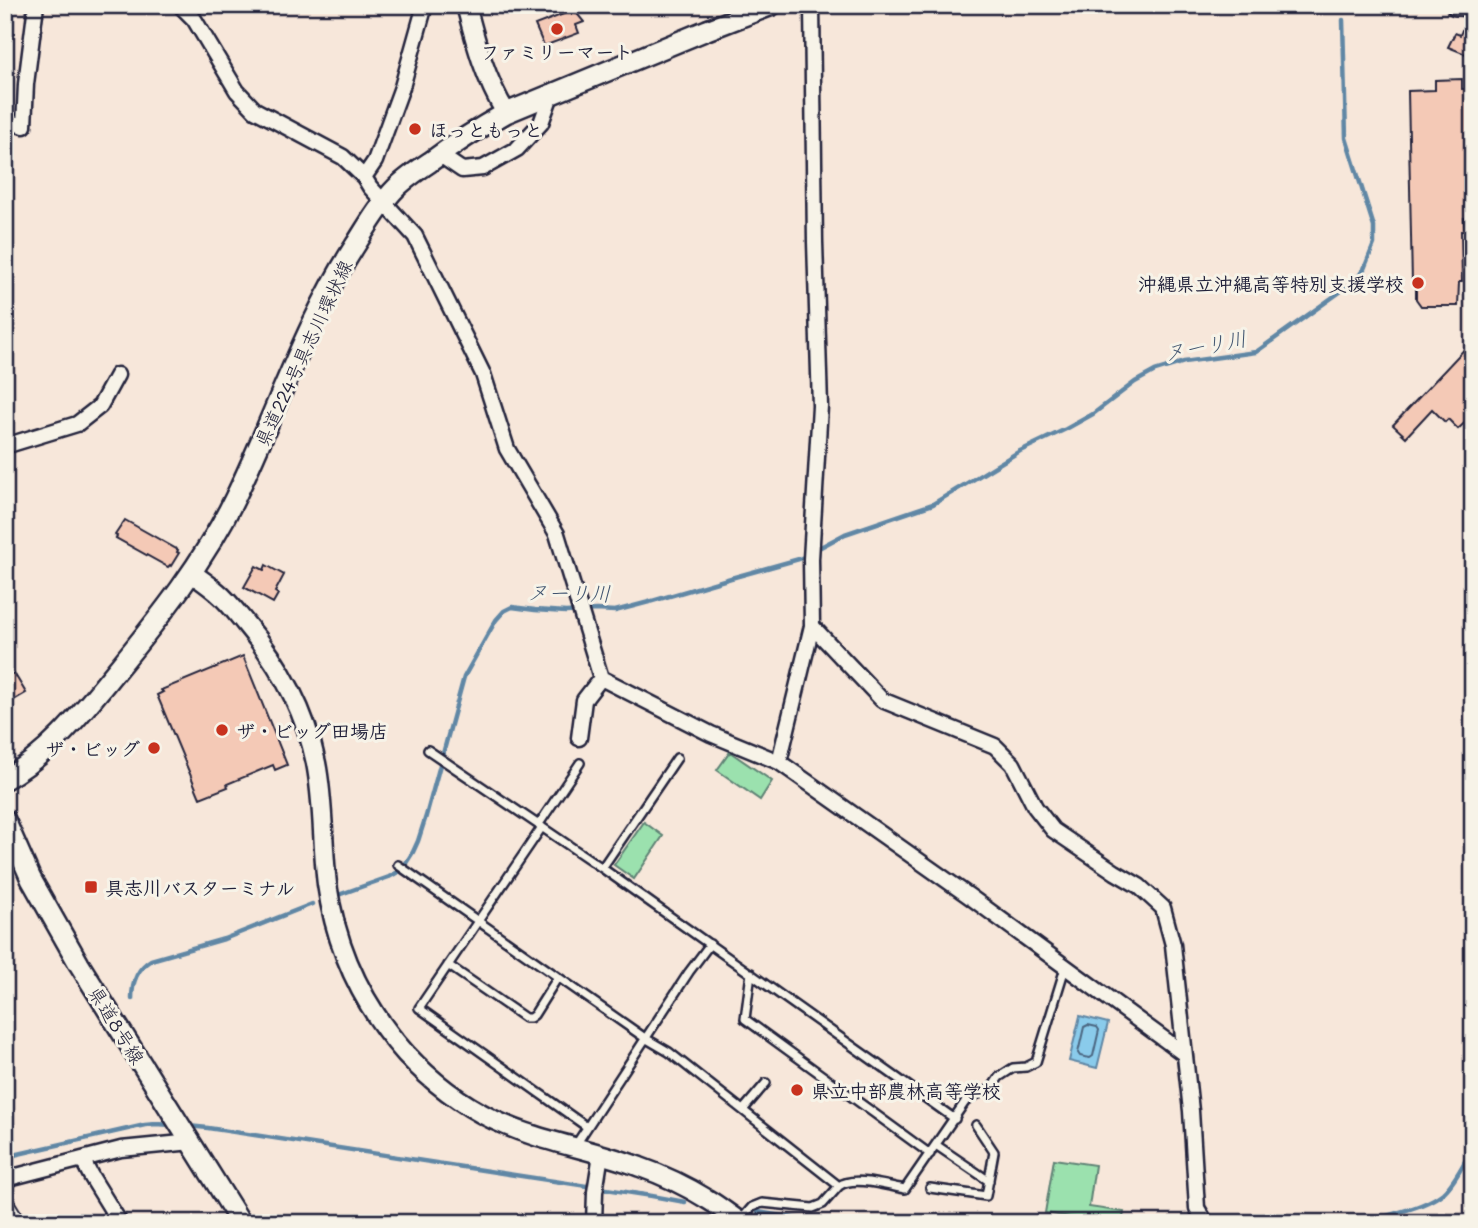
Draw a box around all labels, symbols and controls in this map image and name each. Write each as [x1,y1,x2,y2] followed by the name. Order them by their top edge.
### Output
[549,21,565,37] marker: ファミリーマート
[481,39,633,64] place label: ファミリーマート
[429,117,543,142] place label: ほっともっと
[407,121,423,137] marker: ほっともっと
[249,256,357,450] street label: 県道224号具志川環状線
[1138,271,1404,296] place label: 沖縄県立沖縄高等特別支援学校
[1410,275,1426,291] marker: 沖縄県立沖縄高等特別支援学校
[1161,324,1249,366] water label: ヌーリ川
[527,578,611,606] water label: ヌーリ川
[236,718,388,743] place label: ザ・ビッグ田場店
[214,722,230,738] marker: ザ・ビッグ田場店
[45,736,140,761] place label: ザ・ビッグ
[146,740,162,756] marker: ザ・ビッグ
[105,875,295,900] place label: 具志川バスターミナル
[83,879,99,895] marker: 具志川バスターミナル
[83,981,151,1069] street label: 県道8号線
[811,1078,1001,1103] place label: 県立中部農林高等学校
[789,1082,805,1098] marker: 県立中部農林高等学校

